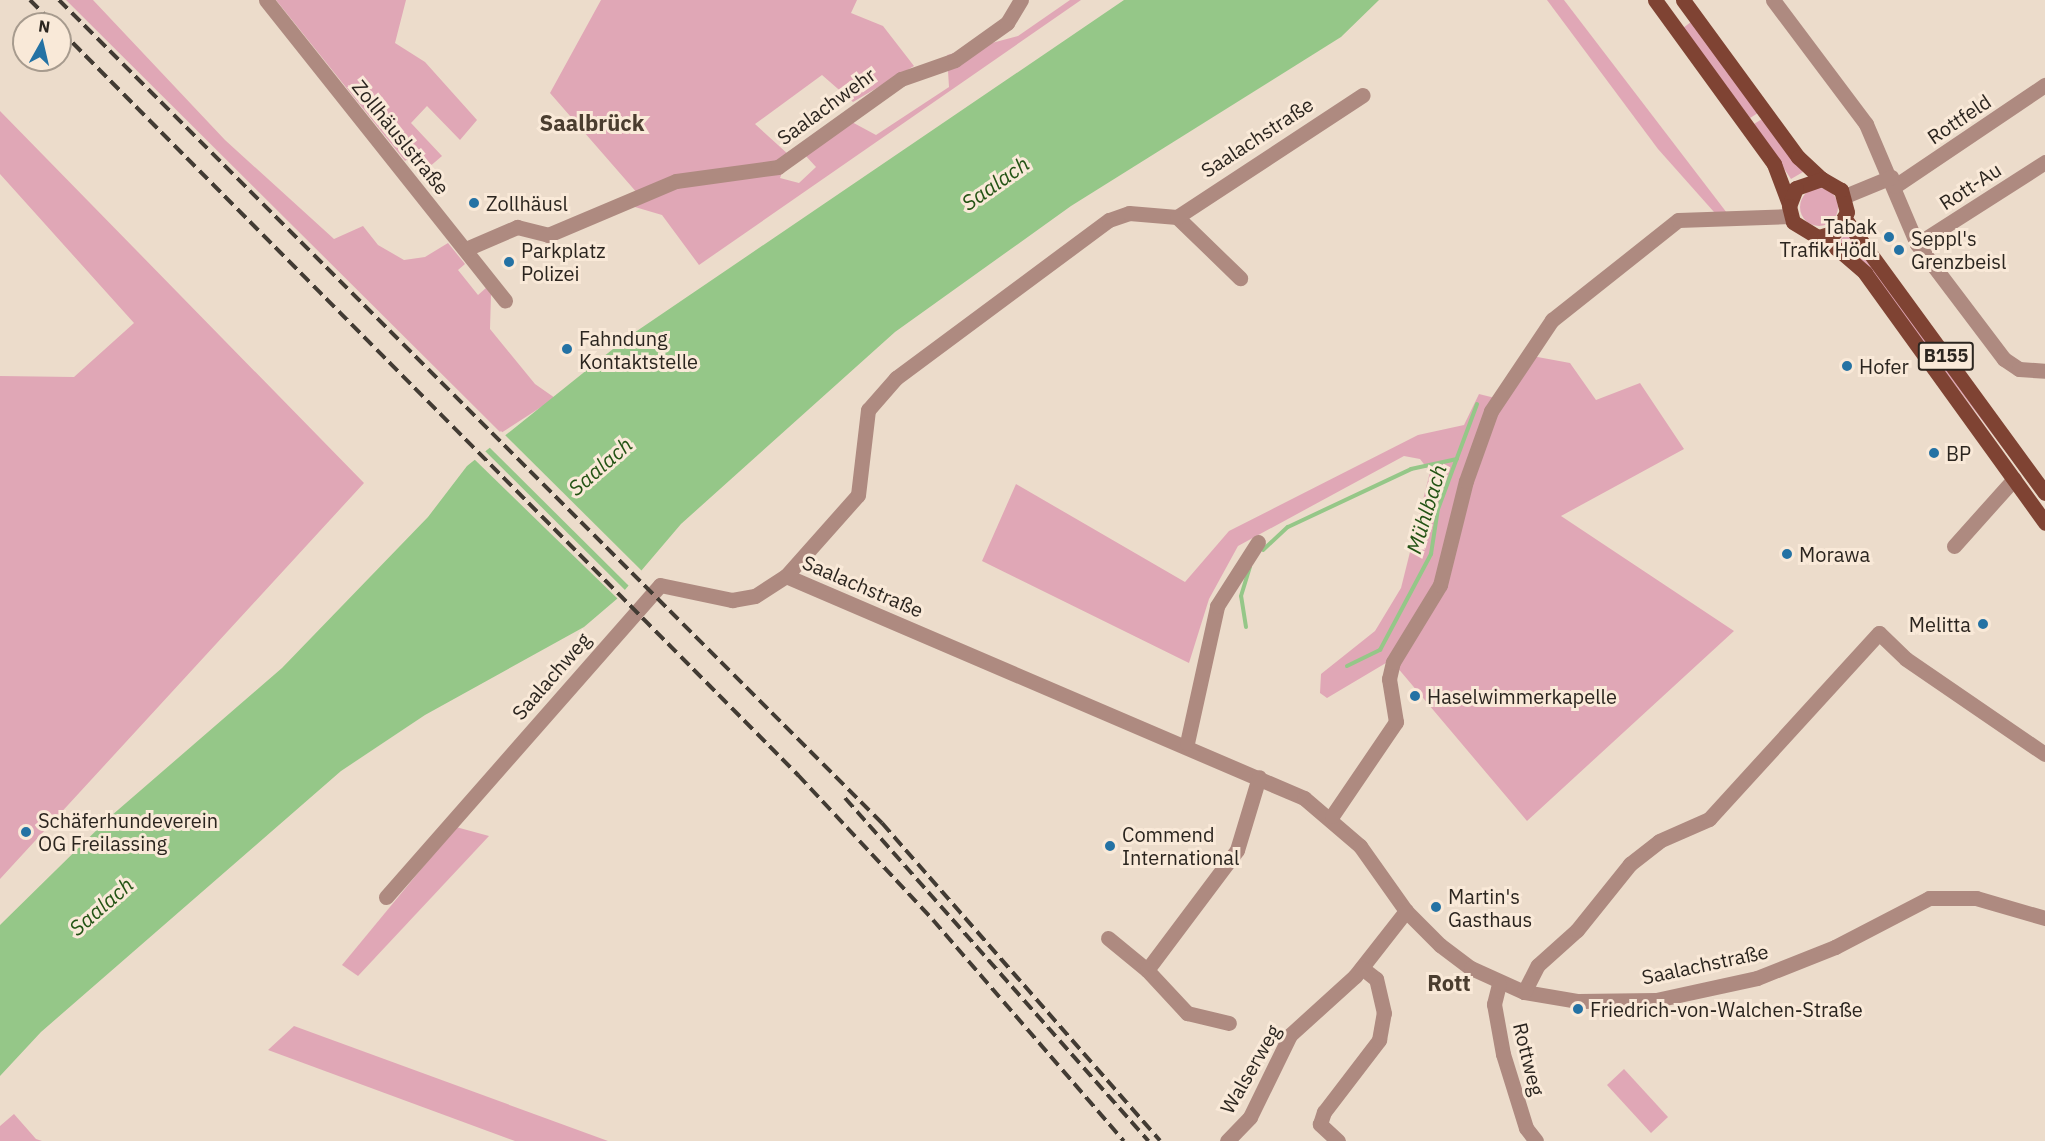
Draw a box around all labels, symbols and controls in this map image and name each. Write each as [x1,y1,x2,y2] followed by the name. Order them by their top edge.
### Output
[12,12,72,72] north arrow
[37,15,51,37] text: N
[772,62,880,150] street label: Saalachwehr
[347,75,455,199] street label: Zollhäuslstraße
[1923,89,1995,149] street label: Rottfeld
[1196,92,1318,182] street label: Saalachstraße
[540,110,644,136] district label: Saalbrück
[956,151,1034,215] water label: Saalach
[1935,157,2005,215] street label: Rott-Au
[486,191,568,215] place label: Zollhäusl
[467,196,481,210] marker: Zollhäusl
[1780,214,1877,261] place label: Tabak Trafik Hödl
[1911,226,2007,273] place label: Seppl's Grenzbeisl
[1882,230,1896,244] marker: Tabak Trafik Hödl
[521,238,605,285] place label: Parkplatz Polizei
[1892,243,1906,257] marker: Seppl's Grenzbeisl
[502,255,516,269] marker: Parkplatz Polizei
[579,326,698,373] place label: Fahndung Kontaktstelle
[1918,341,1974,371] road number: B155
[560,342,574,356] marker: Fahndung Kontaktstelle
[1859,354,1909,378] place label: Hofer
[1840,359,1854,373] marker: Hofer
[563,431,637,501] water label: Saalach
[1946,441,1971,465] place label: BP
[1927,446,1941,460] marker: BP
[1400,461,1452,557] water label: Mühlbach
[1799,542,1870,566] place label: Morawa
[1780,547,1794,561] marker: Morawa
[799,550,927,622] street label: Saalachstraße
[1909,612,1971,636] place label: Melitta
[1976,617,1990,631] marker: Melitta
[507,628,595,724] street label: Saalachweg
[1427,684,1617,708] place label: Haselwimmerkapelle
[1408,689,1422,703] marker: Haselwimmerkapelle
[38,808,218,855] place label: Schäferhundeverein OG Freilassing
[1122,822,1239,869] place label: Commend International
[19,825,33,839] marker: Schäferhundeverein OG Freilassing
[1103,839,1117,853] marker: Commend International
[64,871,138,941] water label: Saalach
[1448,884,1532,931] place label: Martin's Gasthaus
[1429,900,1443,914] marker: Martin's Gasthaus
[1639,939,1771,989] street label: Saalachstraße
[1427,970,1471,996] district label: Rott
[1590,997,1863,1021] place label: Friedrich-von-Walchen-Straße
[1571,1002,1585,1016] marker: Friedrich-von-Walchen-Straße
[1215,1020,1285,1118] street label: Walserweg
[1508,1020,1550,1098] street label: Rottweg

